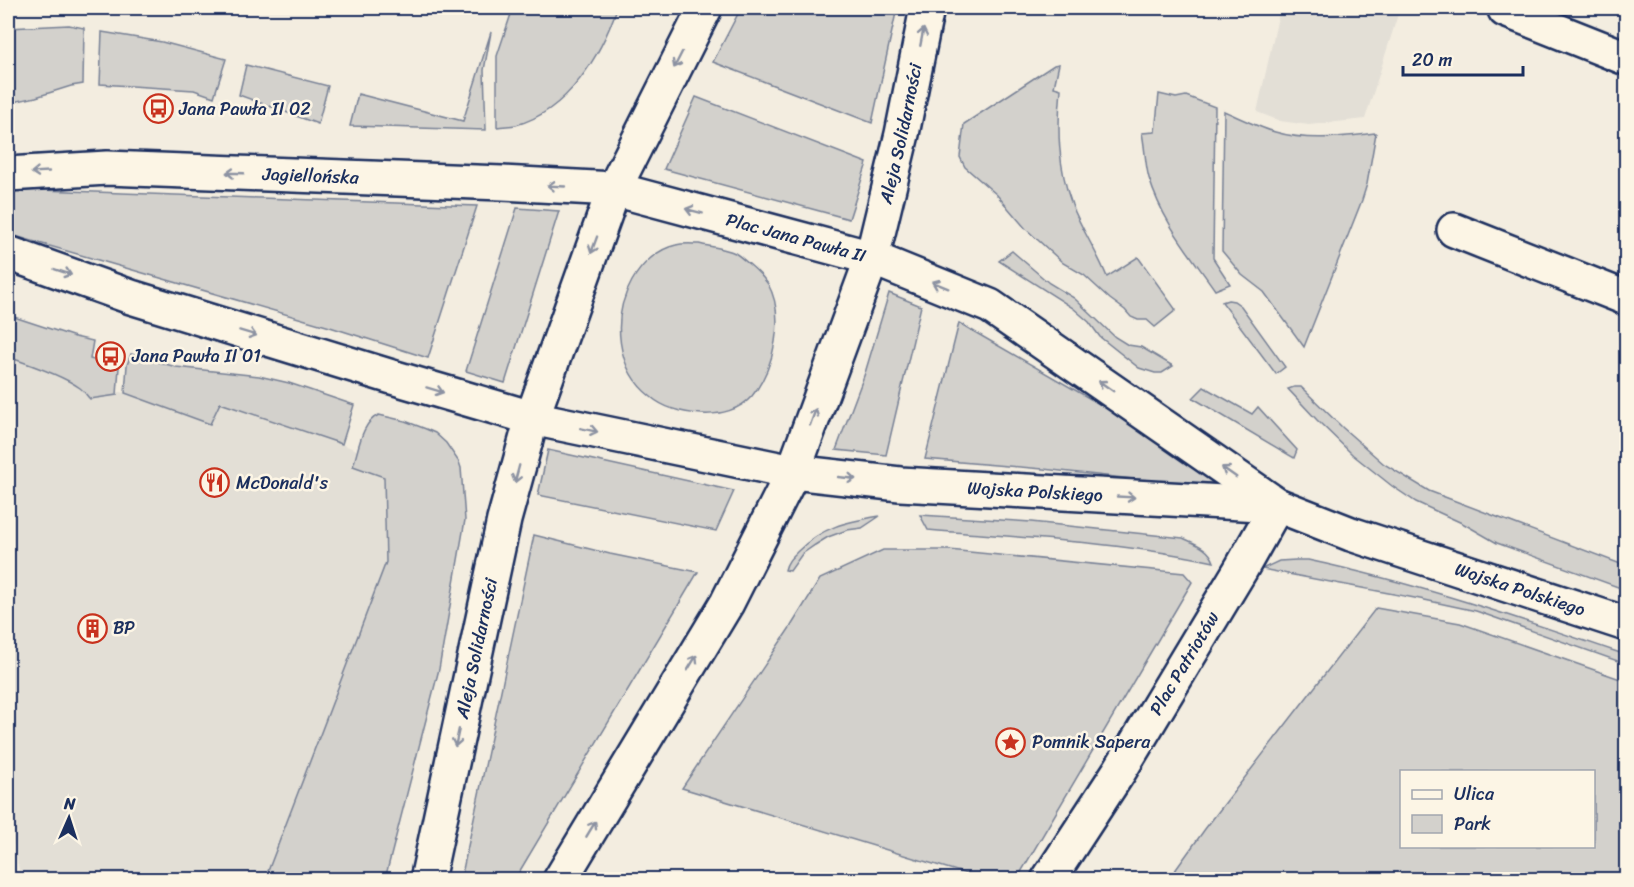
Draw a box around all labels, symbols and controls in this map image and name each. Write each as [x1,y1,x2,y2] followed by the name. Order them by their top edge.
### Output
[916,28,928,47] one-way arrow
[1403,39,1523,77] scale bar
[1412,44,1452,76] text: 20 m
[672,50,684,68] one-way arrow
[869,60,932,208] street label: Aleja Solidarności
[142,93,174,125] bus stop icon: Jana Pawła II 02
[178,93,311,125] place label: Jana Pawła II 02
[261,158,360,194] street label: Jagiellońska
[31,167,51,178] one-way arrow
[225,167,245,179] one-way arrow
[546,180,566,191] one-way arrow
[685,204,704,216] one-way arrow
[722,204,870,272] street label: Plac Jana Pawła II
[588,235,599,253] one-way arrow
[53,268,72,279] one-way arrow
[931,279,950,290] one-way arrow
[238,328,257,339] one-way arrow
[95,340,127,372] bus stop icon: Jana Pawła II 01
[131,340,261,372] place label: Jana Pawła II 01
[1098,380,1115,392] one-way arrow
[425,385,444,396] one-way arrow
[809,409,820,427] one-way arrow
[579,425,599,436] one-way arrow
[510,464,522,483] one-way arrow
[1222,466,1238,478] one-way arrow
[199,467,231,499] restaurant icon: McDonald's
[236,467,329,499] place label: McDonald's
[967,472,1104,511] street label: Wojska Polskiego
[836,473,856,484] one-way arrow
[1116,491,1136,502] one-way arrow
[1451,553,1590,626] street label: Wojska Polskiego
[446,574,507,723] street label: Aleja Solidarności
[1140,605,1228,722] street label: Plac Patriotów
[76,612,108,644] building icon: BP
[113,612,135,644] place label: BP
[686,655,698,672] one-way arrow
[995,726,1027,758] place icon: Pomnik Sapera
[1032,726,1151,758] place label: Pomnik Sapera
[451,727,462,747] one-way arrow
[1400,770,1595,848] legend
[1454,778,1495,810] text: Ulica
[39,788,99,848] north arrow
[62,789,77,818] text: N
[1454,808,1491,840] text: Park
[585,821,597,838] one-way arrow

